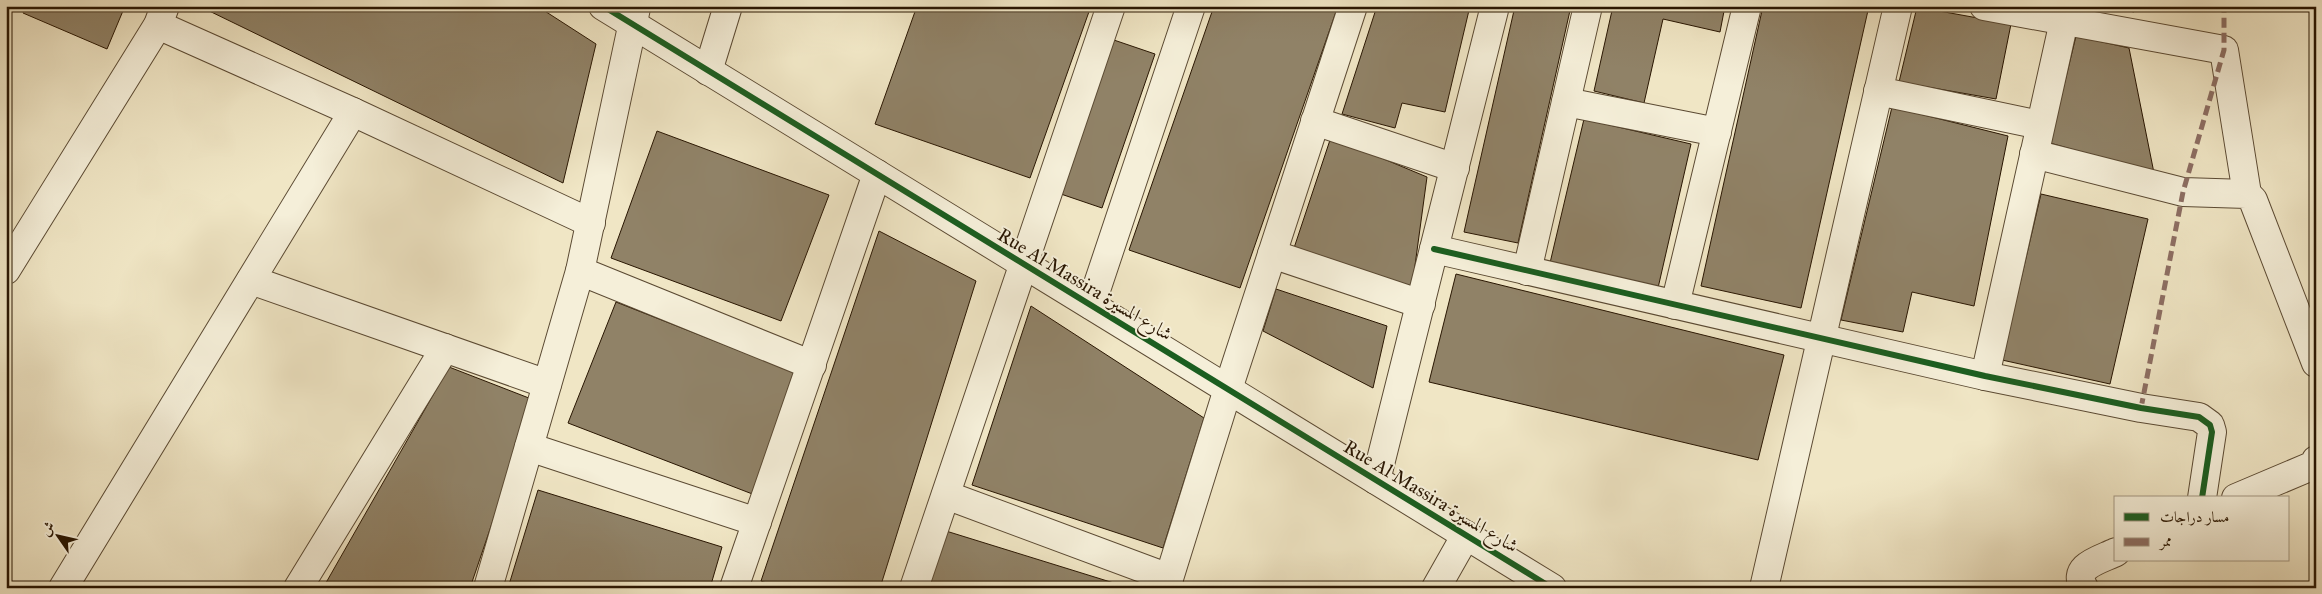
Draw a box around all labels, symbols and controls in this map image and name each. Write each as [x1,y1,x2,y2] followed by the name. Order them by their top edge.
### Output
[992,223,1176,349] street label: Rue Al Massira شارع المسيرة
[1338,435,1522,561] street label: Rue Al Massira شارع المسيرة
[2114,496,2290,562] legend
[2160,508,2229,526] text: مسار دراجات
[32,512,82,562] north arrow
[37,518,59,540] text: ش
[2158,532,2172,551] text: ممر

